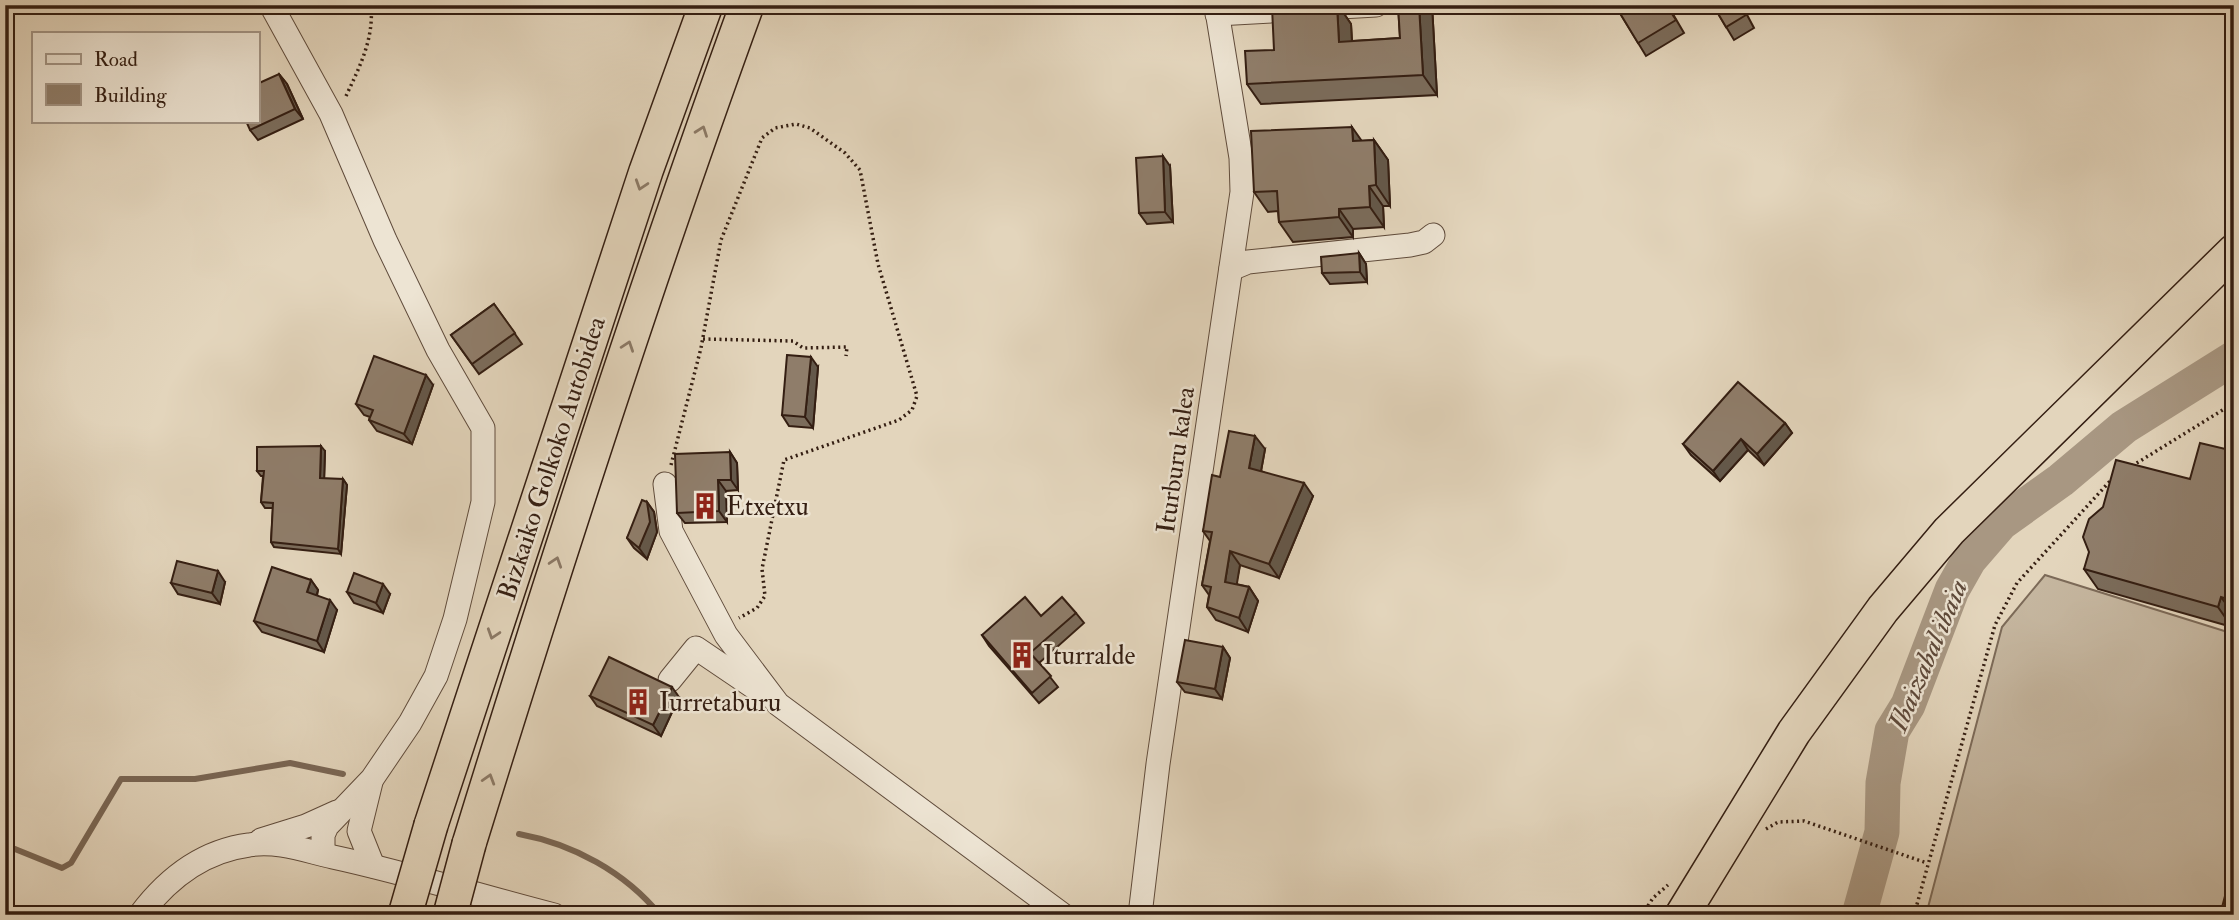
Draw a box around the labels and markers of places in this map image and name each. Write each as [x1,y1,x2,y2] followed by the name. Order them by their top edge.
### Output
[690,491,720,521] building icon: Etxetxu
[726,491,809,523] place label: Etxetxu
[1007,640,1037,670] building icon: Iturralde
[1043,640,1135,672] place label: Iturralde
[623,687,653,717] building icon: Iurretaburu
[659,687,781,719] place label: Iurretaburu

